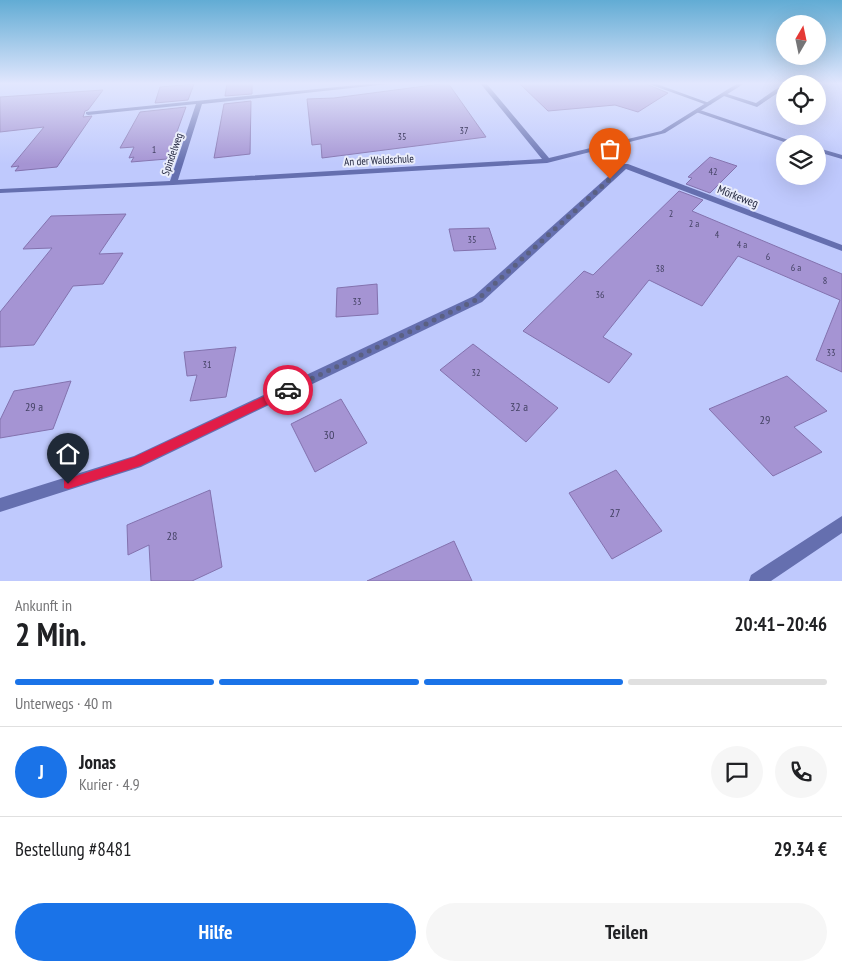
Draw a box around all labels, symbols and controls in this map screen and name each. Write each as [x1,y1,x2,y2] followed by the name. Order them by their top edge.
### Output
[776,15,826,65] north arrow
[776,15,826,185] map controls
[776,75,826,125] button: locate
[460,124,469,137] house number: 37
[589,128,631,179] pin
[398,130,407,143] house number: 35
[158,131,186,177] street label: Spindelweg
[596,135,624,163] icon: bag
[776,135,826,185] button: layers
[152,143,156,156] house number: 1
[344,151,415,169] street label: An der Waldschule
[709,165,718,178] house number: 42
[715,181,761,211] street label: Mörkeweg
[669,207,673,220] house number: 2
[689,217,699,230] house number: 2 a
[715,228,720,241] house number: 4
[468,233,477,246] house number: 35
[737,238,747,251] house number: 4 a
[766,250,771,263] house number: 6
[791,261,801,274] house number: 6 a
[656,262,665,275] house number: 38
[823,274,827,287] house number: 8
[596,288,605,301] house number: 36
[353,295,362,308] house number: 33
[827,346,836,359] house number: 33
[203,358,212,371] house number: 31
[263,365,313,415] courier
[472,366,481,379] house number: 32
[274,376,302,404] icon: car
[25,399,43,414] house number: 29 a
[510,399,528,414] house number: 32 a
[760,412,770,427] house number: 29
[324,427,334,442] house number: 30
[47,433,89,484] pin
[54,440,82,468] icon: home
[610,505,620,520] house number: 27
[167,528,177,543] house number: 28
[15,595,72,615] text: Ankunft in
[734,612,827,636] text: 20:41–20:46
[15,613,86,655] text: 2 Min.
[15,693,112,713] text: Unterwegs · 40 m
[711,746,763,798] button: chat
[775,746,827,798] button: phone
[79,750,116,774] text: Jonas
[38,760,44,784] text: J
[79,774,140,794] text: Kurier · 4.9
[15,837,132,861] text: Bestellung #8481
[774,837,827,861] text: 29.34 €
[15,903,416,961] button: Hilfe
[426,903,827,961] button: Teilen

